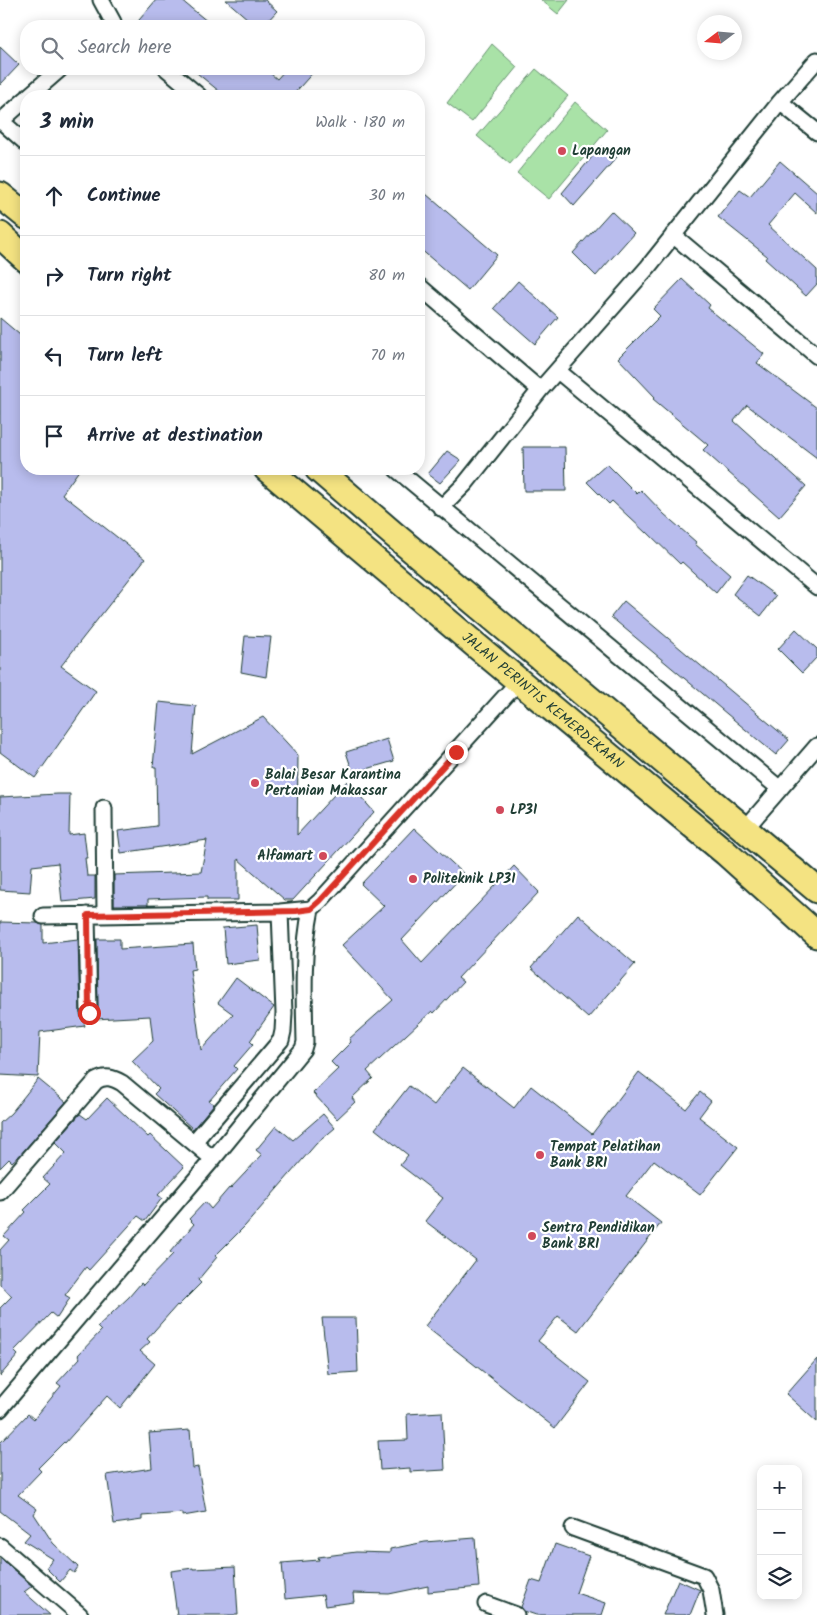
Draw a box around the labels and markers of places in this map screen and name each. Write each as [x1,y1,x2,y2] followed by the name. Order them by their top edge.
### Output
[572,140,631,162] place label: Lapangan
[556,145,568,157] marker: Lapangan
[265,764,401,802] place label: Balai Besar Karantina Pertanian Makassar
[249,777,261,789] marker: Balai Besar Karantina Pertanian Makassar
[510,799,537,821] place label: LP3I
[494,804,506,816] marker: LP3I
[257,845,314,867] place label: Alfamart
[317,850,329,862] marker: Alfamart
[423,868,515,890] place label: Politeknik LP3I
[407,873,419,885] marker: Politeknik LP3I
[550,1136,661,1174] place label: Tempat Pelatihan Bank BRI
[534,1149,546,1161] marker: Tempat Pelatihan Bank BRI
[542,1217,655,1255] place label: Sentra Pendidikan Bank BRI
[526,1230,538,1242] marker: Sentra Pendidikan Bank BRI

